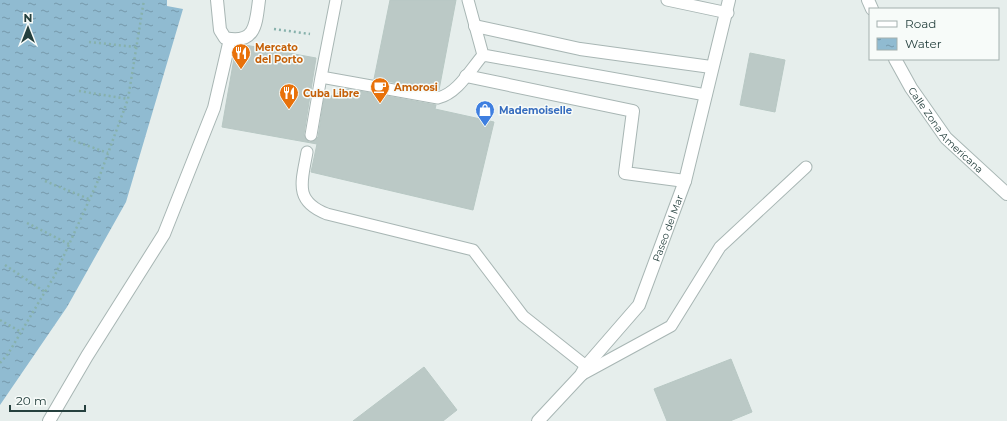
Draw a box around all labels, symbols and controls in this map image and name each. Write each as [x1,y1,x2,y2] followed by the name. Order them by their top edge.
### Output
[8,8,48,48] north arrow
[869,8,999,60] legend
[24,11,32,25] text: N
[905,16,936,31] text: Road
[905,36,942,51] text: Water
[255,41,303,66] place label: Mercato del Porto
[230,42,252,70] restaurant icon: Mercato del Porto
[369,76,391,104] cafe icon: Amorosi
[393,81,438,94] place label: Amorosi
[278,82,300,110] restaurant icon: Cuba Libre
[905,85,986,176] street label: Calle Zona Americana
[303,87,359,100] place label: Cuba Libre
[474,99,496,127] shop icon: Mademoiselle
[499,104,572,117] place label: Mademoiselle
[650,193,686,264] street label: Paseo del Mar
[10,387,85,413] scale bar
[16,393,47,408] text: 20 m

